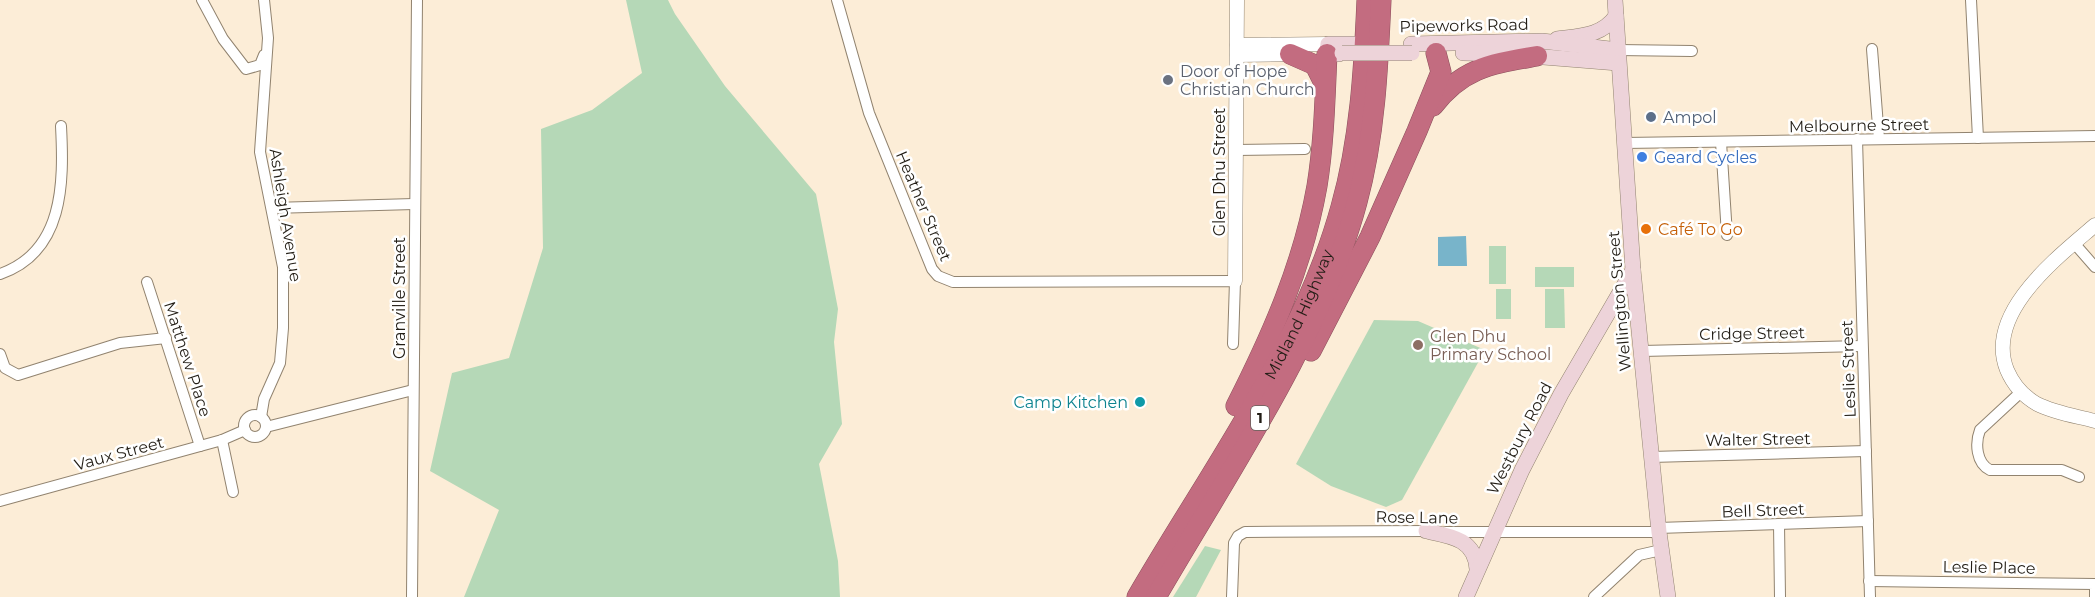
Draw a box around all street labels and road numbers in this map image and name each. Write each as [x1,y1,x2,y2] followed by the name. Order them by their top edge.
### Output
[1399,15,1529,36] street label: Pipeworks Road
[1210,107,1229,236] street label: Glen Dhu Street
[1789,115,1930,136] street label: Melbourne Street
[266,147,305,283] street label: Ashleigh Avenue
[892,148,955,265] street label: Heather Street
[1604,229,1635,372] street label: Wellington Street
[390,236,409,359] street label: Granville Street
[1261,247,1337,383] street label: Midland Highway
[160,299,215,419] street label: Matthew Place
[1837,319,1860,418] street label: Leslie Street
[1699,323,1806,344] street label: Cridge Street
[1483,379,1556,498] street label: Westbury Road
[1251,406,1269,430] road number: 1
[1705,429,1811,450] street label: Walter Street
[72,432,166,475] street label: Vaux Street
[1721,500,1805,521] street label: Bell Street
[1376,507,1458,528] street label: Rose Lane
[1942,557,2036,578] street label: Leslie Place

